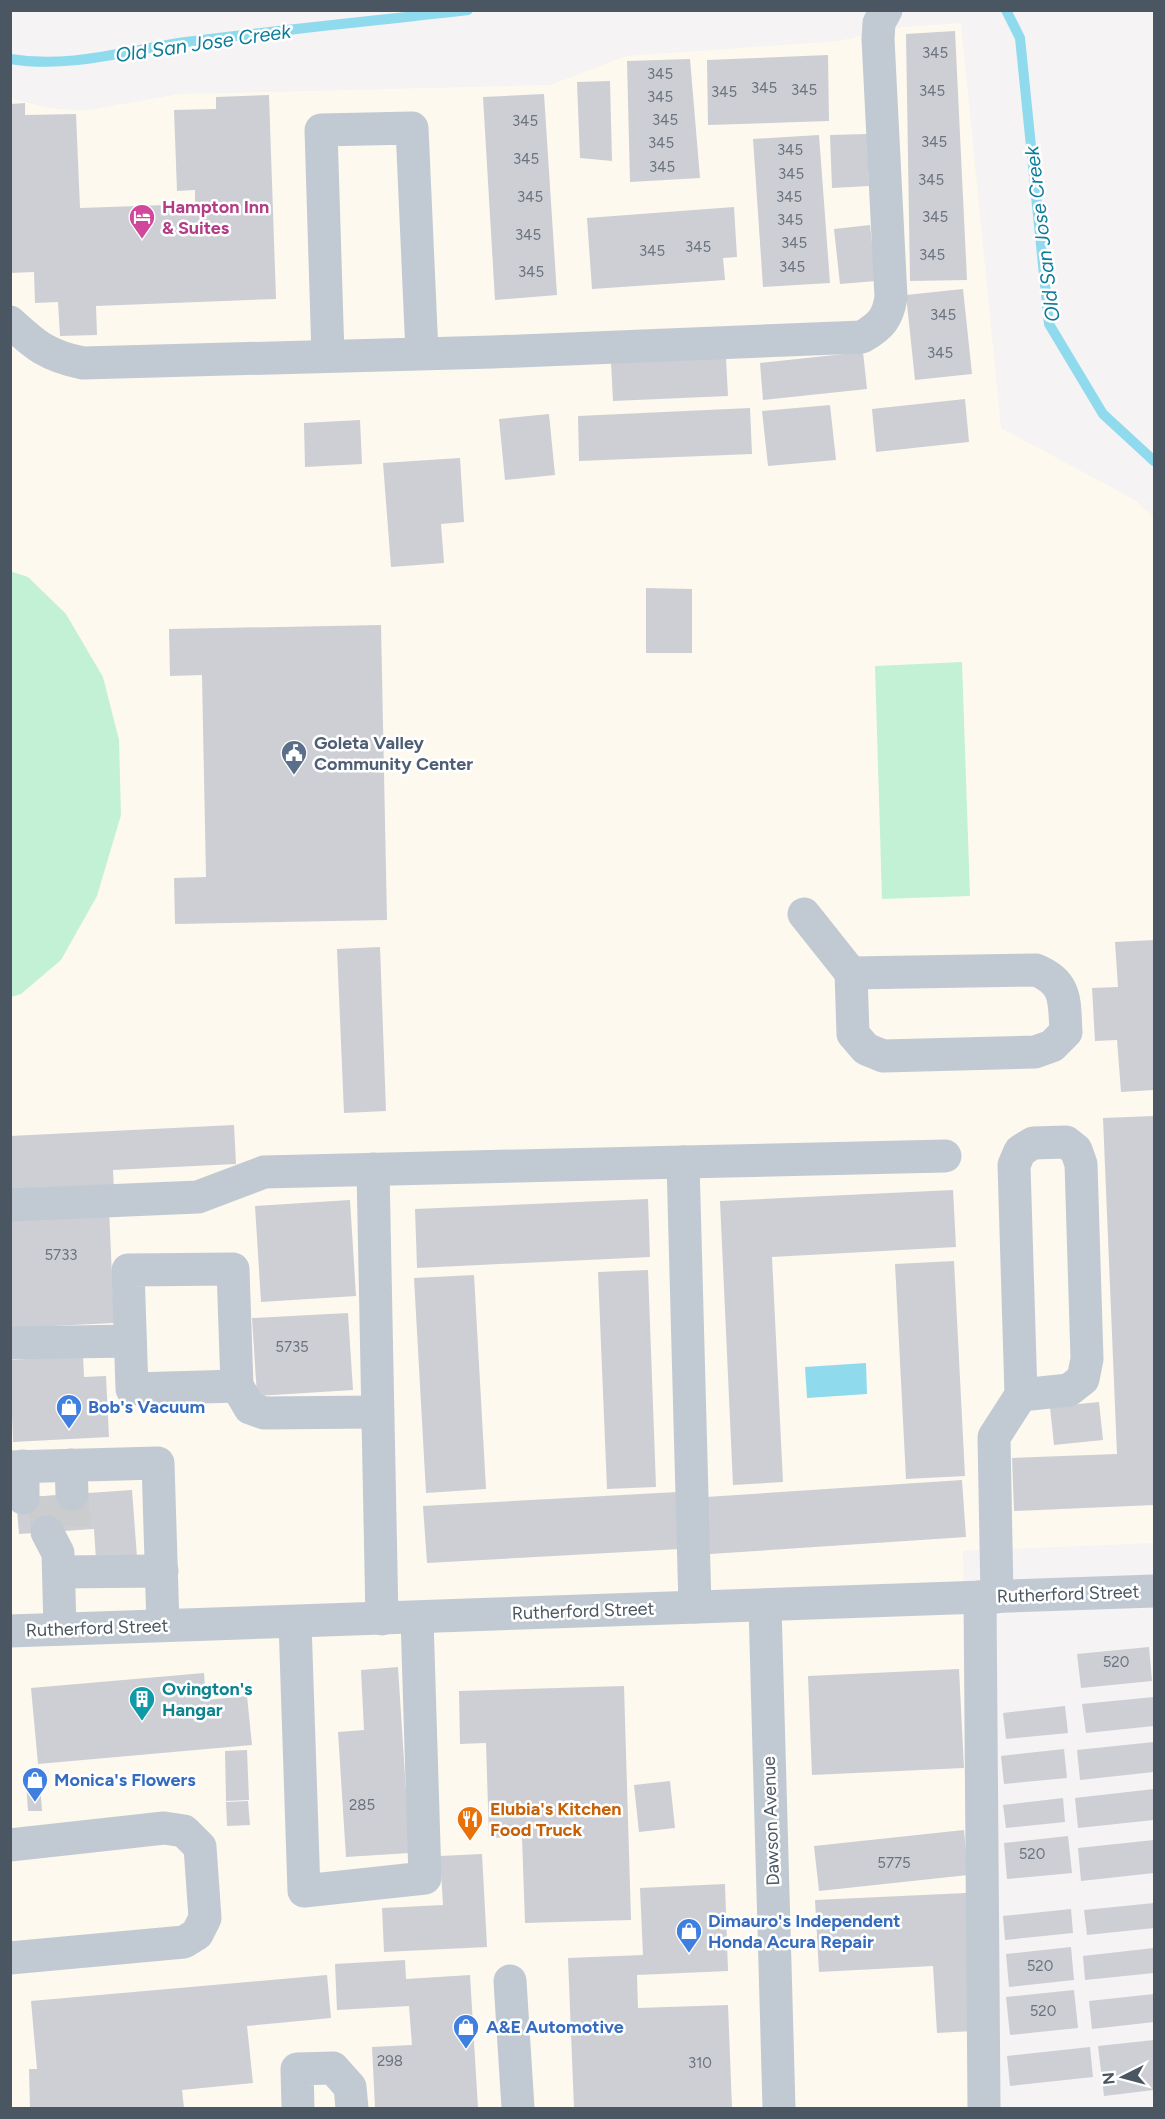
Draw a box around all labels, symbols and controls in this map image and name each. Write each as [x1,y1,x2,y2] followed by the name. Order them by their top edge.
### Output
[114,19,293,67] water label: Old San Jose Creek
[922,44,948,62] house number: 345
[647,65,673,83] house number: 345
[751,79,777,97] house number: 345
[791,81,817,99] house number: 345
[919,82,945,100] house number: 345
[711,83,737,101] house number: 345
[647,88,673,106] house number: 345
[652,111,678,129] house number: 345
[512,112,538,130] house number: 345
[921,133,947,151] house number: 345
[648,134,674,152] house number: 345
[777,141,803,159] house number: 345
[1019,144,1065,323] water label: Old San Jose Creek
[513,150,539,168] house number: 345
[649,158,675,176] house number: 345
[778,165,804,183] house number: 345
[918,171,944,189] house number: 345
[517,188,543,206] house number: 345
[776,188,802,206] house number: 345
[162,196,269,239] place label: Hampton Inn & Suites
[127,202,157,240] hotel icon: Hampton Inn & Suites
[922,208,948,226] house number: 345
[777,211,803,229] house number: 345
[515,226,541,244] house number: 345
[781,234,807,252] house number: 345
[685,238,711,256] house number: 345
[639,242,665,260] house number: 345
[919,246,945,264] house number: 345
[779,258,805,276] house number: 345
[518,263,544,281] house number: 345
[930,306,956,324] house number: 345
[927,344,953,362] house number: 345
[314,732,473,775] place label: Goleta Valley Community Center
[279,738,309,776] public building icon: Goleta Valley Community Center
[44,1246,78,1264] house number: 5733
[275,1338,309,1356] house number: 5735
[54,1392,84,1430] shop icon: Bob's Vacuum
[88,1396,205,1418] place label: Bob's Vacuum
[996,1581,1140,1607] street label: Rutherford Street
[511,1598,655,1624] street label: Rutherford Street
[25,1615,169,1641] street label: Rutherford Street
[1103,1653,1129,1671] house number: 520
[162,1678,253,1721] place label: Ovington's Hangar
[127,1684,157,1722] building icon: Ovington's Hangar
[758,1756,784,1886] street label: Dawson Avenue
[20,1765,50,1803] shop icon: Monica's Flowers
[54,1769,196,1791] place label: Monica's Flowers
[349,1796,375,1814] house number: 285
[490,1798,621,1841] place label: Elubia's Kitchen Food Truck
[455,1804,485,1842] restaurant icon: Elubia's Kitchen Food Truck
[1019,1845,1045,1863] house number: 520
[877,1854,911,1872] house number: 5775
[708,1910,900,1953] place label: Dimauro's Independent Honda Acura Repair
[674,1916,704,1954] shop icon: Dimauro's Independent Honda Acura Repair
[1027,1957,1053,1975] house number: 520
[1030,2002,1056,2020] house number: 520
[451,2012,481,2050] shop icon: A&E Automotive
[486,2016,624,2038] place label: A&E Automotive
[1093,2047,1153,2107] north arrow
[377,2052,403,2070] house number: 298
[688,2054,712,2072] house number: 310
[1098,2071,1119,2086] text: N

